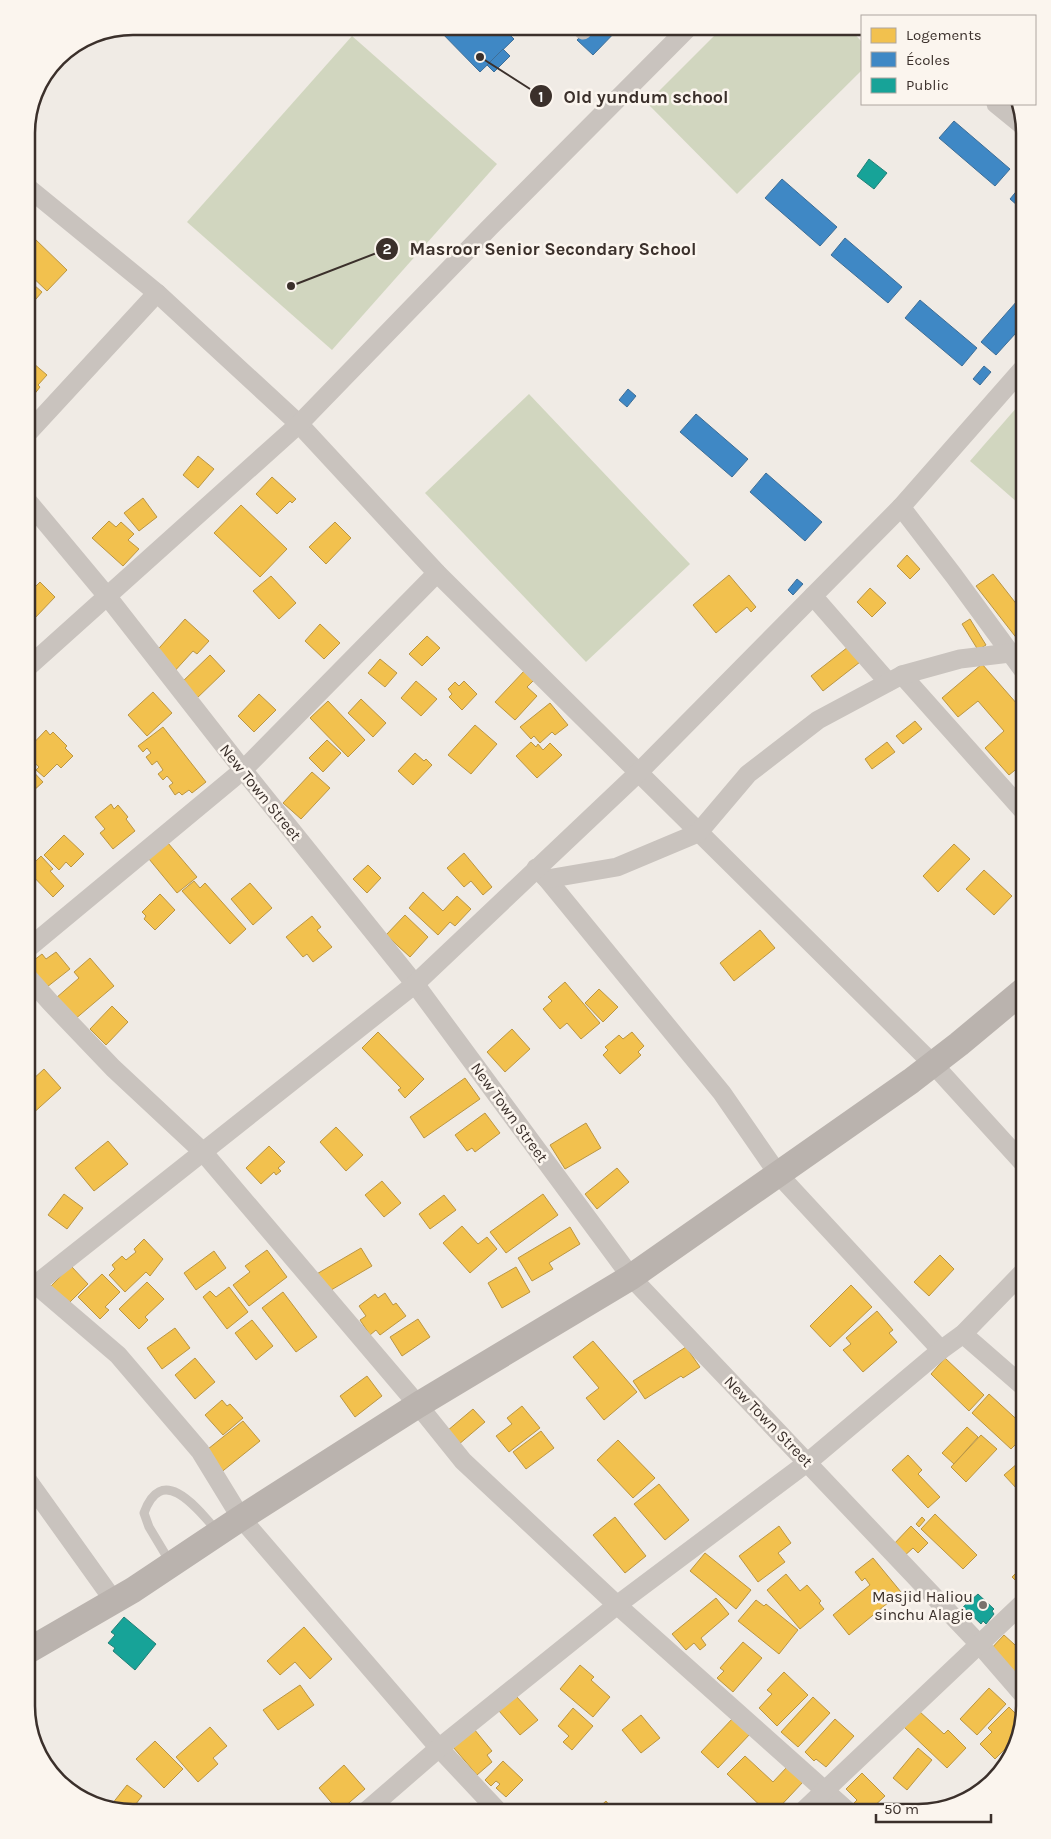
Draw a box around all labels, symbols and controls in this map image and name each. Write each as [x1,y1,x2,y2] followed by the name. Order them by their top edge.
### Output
[861,15,1036,105] legend
[906,26,982,44] text: Logements
[906,51,950,69] text: Écoles
[906,76,949,94] text: Public
[529,80,739,113] callout: Old yundum school
[563,86,729,108] text: Old yundum school
[538,88,544,106] text: 1
[374,232,706,265] callout: Masroor Senior Secondary School
[409,238,697,260] text: Masroor Senior Secondary School
[382,240,392,258] text: 2
[216,740,305,845] street label: New Town Street
[467,1059,552,1166] street label: New Town Street
[720,1372,817,1471] street label: New Town Street
[872,1587,973,1624] place label: Masjid Haliou sinchu Alagie
[977,1599,989,1611] marker: Masjid Haliou sinchu Alagie
[876,1792,991,1824] scale bar
[884,1800,919,1818] text: 50 m

